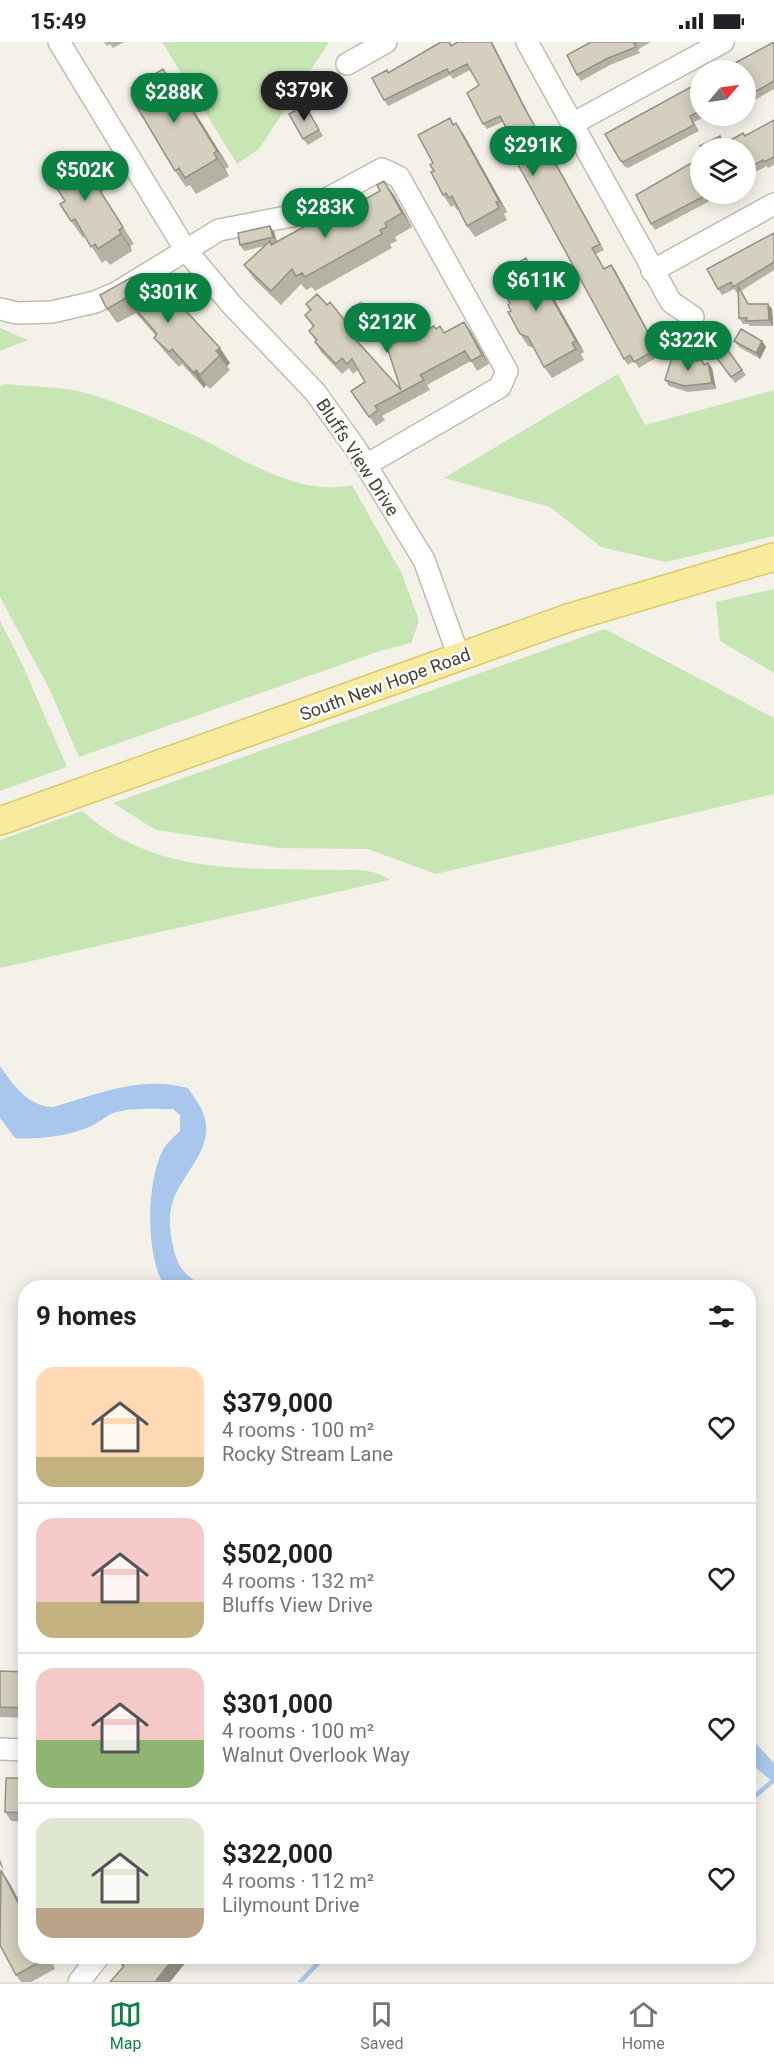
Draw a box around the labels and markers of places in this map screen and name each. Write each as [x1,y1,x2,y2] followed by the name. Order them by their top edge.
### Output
[262,71,346,122] pin: $379K
[132,73,216,124] pin: $288K
[491,126,575,177] pin: $291K
[43,151,127,202] pin: $502K
[283,188,367,239] pin: $283K
[494,261,578,312] pin: $611K
[126,273,210,324] pin: $301K
[345,303,429,354] pin: $212K
[646,321,730,372] pin: $322K

